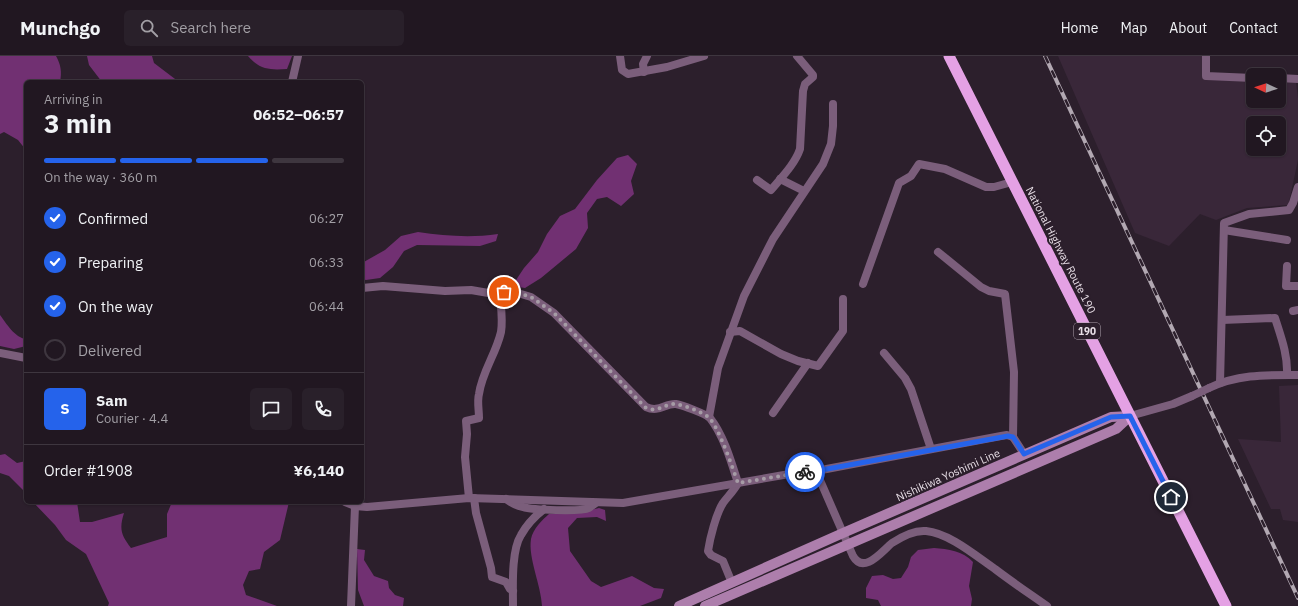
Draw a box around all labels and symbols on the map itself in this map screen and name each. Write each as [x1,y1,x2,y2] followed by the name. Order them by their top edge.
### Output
[1246,68,1286,108] north arrow
[1023,184,1099,316] street label: National Highway Route 190
[487,275,521,309] pin
[1074,323,1100,339] road number: 190
[894,446,1002,504] street label: Nishikiwa Yoshimi Line
[785,452,825,492] courier
[1154,480,1188,514] pin

